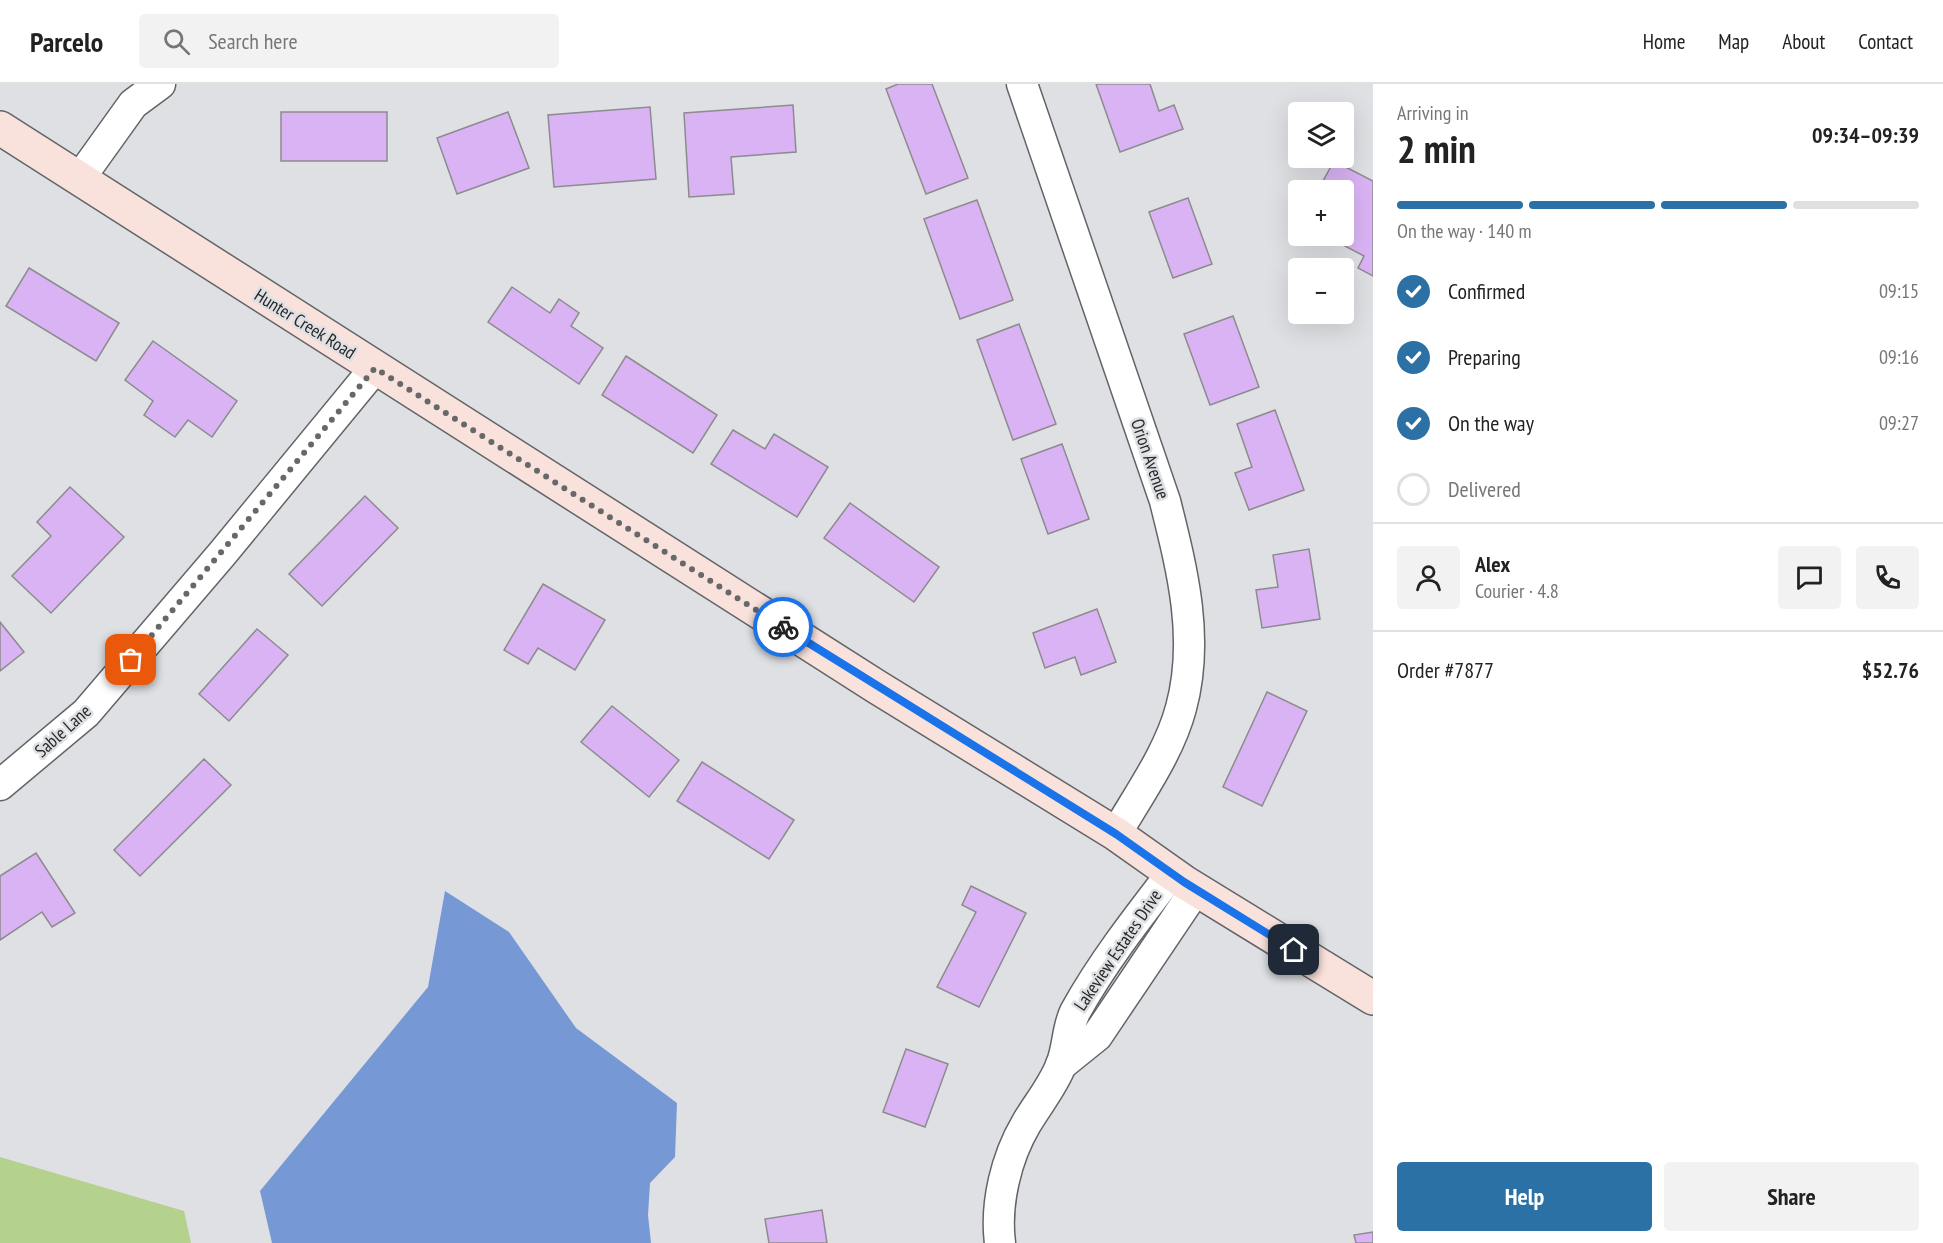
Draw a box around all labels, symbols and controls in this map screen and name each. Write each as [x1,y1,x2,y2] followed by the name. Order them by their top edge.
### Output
[139,14,559,68] search box
[30,23,103,60] text: Parcelo
[160,25,193,58] icon: search
[208,27,298,55] text: Search here
[1643,28,1685,55] text: Home
[1718,28,1749,55] text: Map
[1782,28,1825,55] text: About
[1858,28,1913,55] text: Contact
[1397,100,1469,126] text: Arriving in
[1288,102,1354,324] map controls
[1288,102,1354,168] button: layers
[1812,121,1919,149] text: 09:34–09:39
[1397,123,1476,174] text: 2 min
[1288,180,1354,246] button: +
[1397,218,1532,244] text: On the way · 140 m
[1288,258,1354,324] button: −
[1397,275,1430,308] icon: check
[1448,277,1525,305] text: Confirmed
[1879,278,1919,304] text: 09:15
[250,283,360,364] street label: Hunter Creek Road
[1397,341,1430,374] icon: check
[1448,343,1521,371] text: Preparing
[1879,344,1919,370] text: 09:16
[1397,407,1430,440] icon: check
[1448,409,1534,437] text: On the way
[1879,410,1919,436] text: 09:27
[1126,416,1175,502] street label: Orion Avenue
[1448,475,1521,503] text: Delivered
[1397,546,1460,609] button: person
[1778,546,1841,609] button: chat
[1856,546,1919,609] button: phone
[1475,550,1510,578] text: Alex
[1475,578,1559,604] text: Courier · 4.8
[753,597,813,657] courier
[767,611,800,644] icon: bike
[105,634,156,685] pin
[114,643,147,676] icon: bag
[1397,656,1494,684] text: Order #7877
[1862,656,1919,684] text: $52.76
[30,699,96,762] street label: Sable Lane
[1069,885,1167,1015] street label: Lakeview Estates Drive
[1268,924,1319,975] pin
[1277,933,1310,966] icon: home
[1397,1162,1652,1231] button: Help
[1664,1162,1919,1231] button: Share

